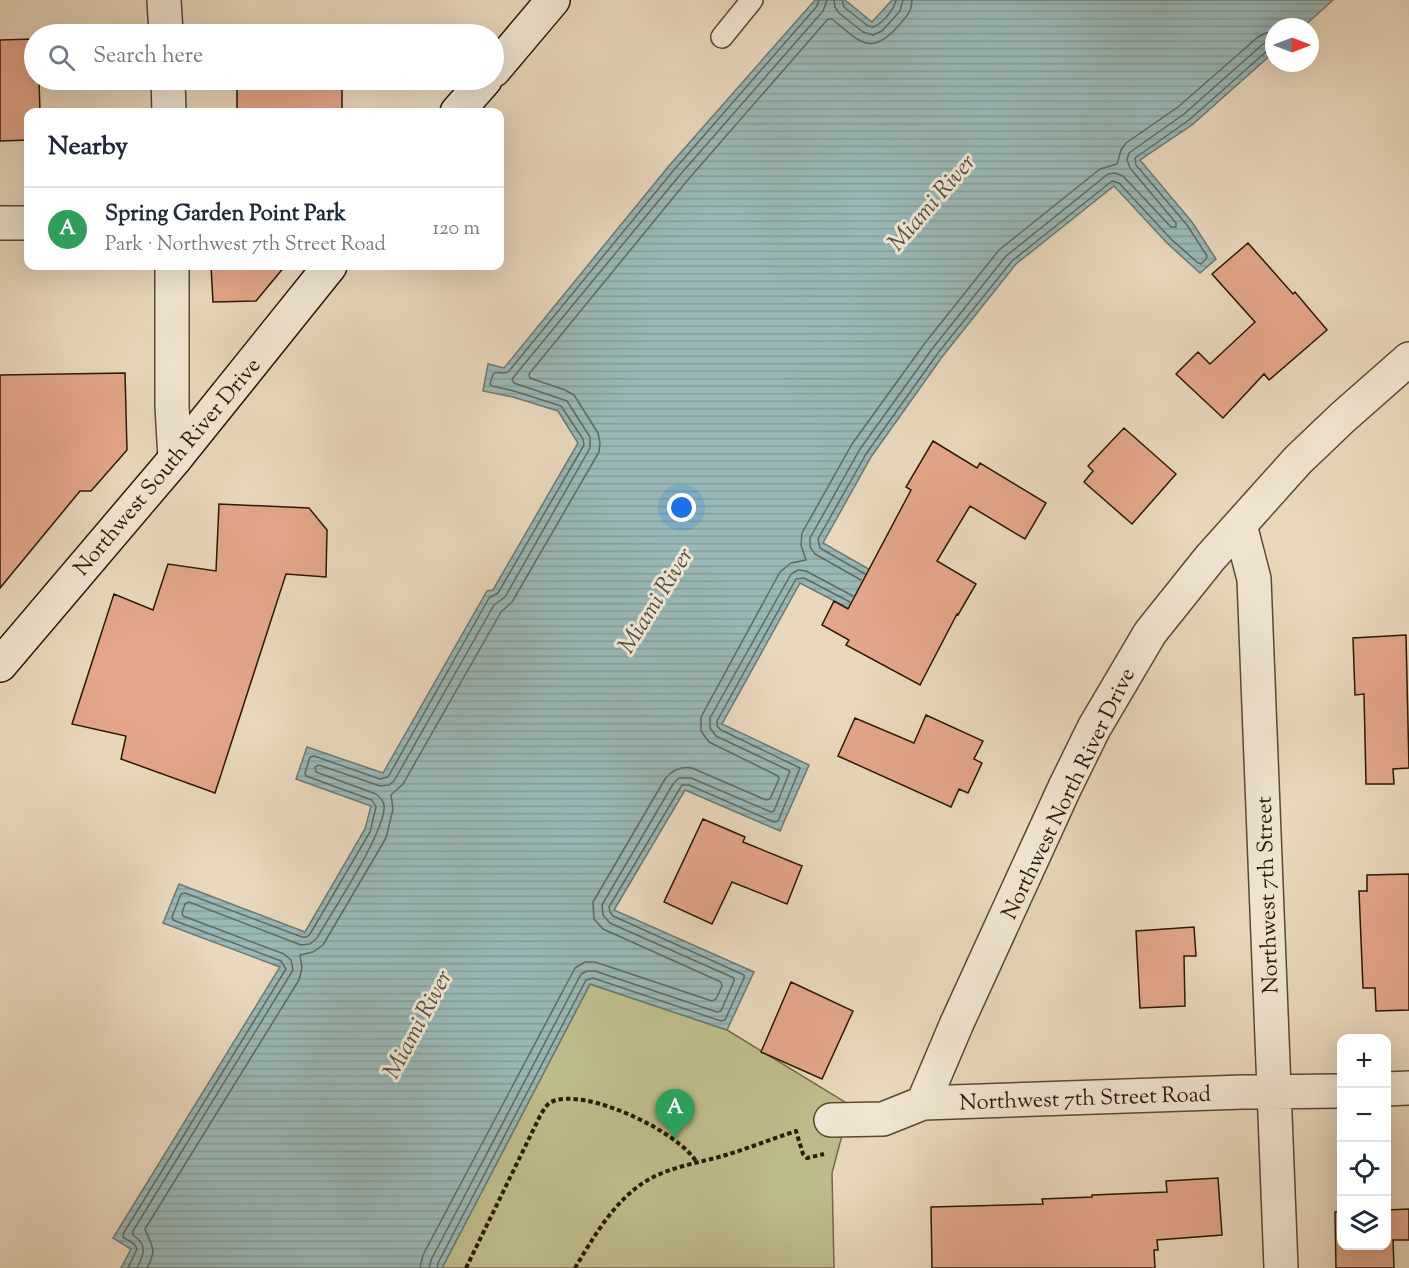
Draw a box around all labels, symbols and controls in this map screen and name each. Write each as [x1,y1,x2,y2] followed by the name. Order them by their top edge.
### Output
[1265,18,1319,72] north arrow
[24,24,504,90] search box
[45,41,78,74] icon: search
[93,41,203,73] text: Search here
[48,129,128,166] text: Nearby
[881,147,985,259] water label: Miami River
[105,199,346,231] text: Spring Garden Point Park
[59,215,76,244] text: A
[432,215,480,244] text: 120 m
[105,231,386,260] text: Park · Northwest 7th Street Road
[67,352,269,584] street label: Northwest South River Drive
[667,493,696,522] your location
[611,541,703,661] water label: Miami River
[995,663,1145,925] street label: Northwest North River Drive
[1250,795,1288,994] street label: Northwest 7th Street
[376,964,462,1085] water label: Miami River
[1337,1034,1391,1250] map controls
[1337,1034,1391,1088] button: +
[959,1080,1211,1120] street label: Northwest 7th Street Road
[1337,1088,1391,1142] button: −
[656,1090,694,1139] pin: A
[1337,1142,1391,1196] button: locate
[1337,1196,1391,1250] button: layers

